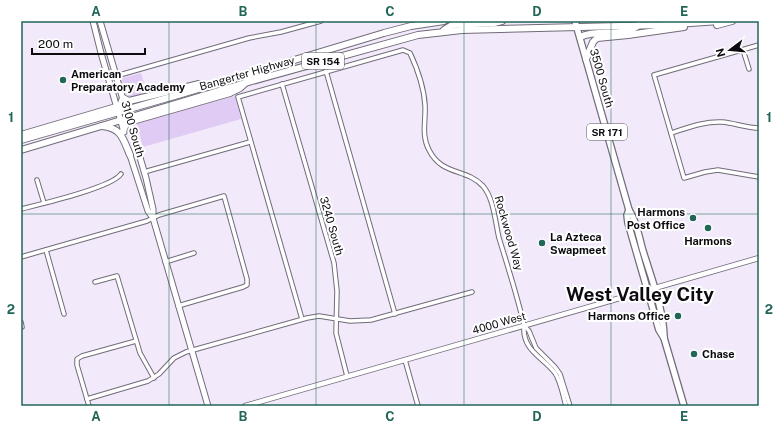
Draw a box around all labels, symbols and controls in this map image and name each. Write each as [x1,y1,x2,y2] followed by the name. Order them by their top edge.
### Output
[91,4,101,19] text: A
[239,4,248,19] text: B
[385,4,395,19] text: C
[532,4,542,19] text: D
[680,4,688,19] text: E
[32,30,145,56] scale bar
[710,30,750,70] north arrow
[38,37,73,51] text: 200 m
[588,47,616,109] street label: 3500 South
[713,47,727,59] text: N
[302,53,344,69] road number: SR 154
[198,54,296,92] street label: Bangerter Highway
[71,68,186,93] place label: American Preparatory Academy
[58,75,68,85] marker: American Preparatory Academy
[119,99,147,159] street label: 3100 South
[8,110,14,125] text: 1
[766,110,772,125] text: 1
[587,124,627,140] road number: SR 171
[493,194,525,272] street label: Rockwood Way
[318,195,346,257] street label: 3240 South
[627,206,685,231] place label: Harmons Post Office
[688,213,698,223] marker: Harmons Post Office
[703,223,713,233] marker: Harmons
[550,231,606,256] place label: La Azteca Swapmeet
[684,235,732,247] place label: Harmons
[537,238,547,248] marker: La Azteca Swapmeet
[566,283,714,305] district label: West Valley City
[7,302,15,317] text: 2
[765,302,773,317] text: 2
[471,310,527,336] street label: 4000 West
[588,310,670,322] place label: Harmons Office
[673,311,683,321] marker: Harmons Office
[702,348,735,360] place label: Chase
[689,349,699,359] marker: Chase
[91,409,101,424] text: A
[239,409,248,424] text: B
[385,409,395,424] text: C
[532,409,542,424] text: D
[680,409,688,424] text: E

